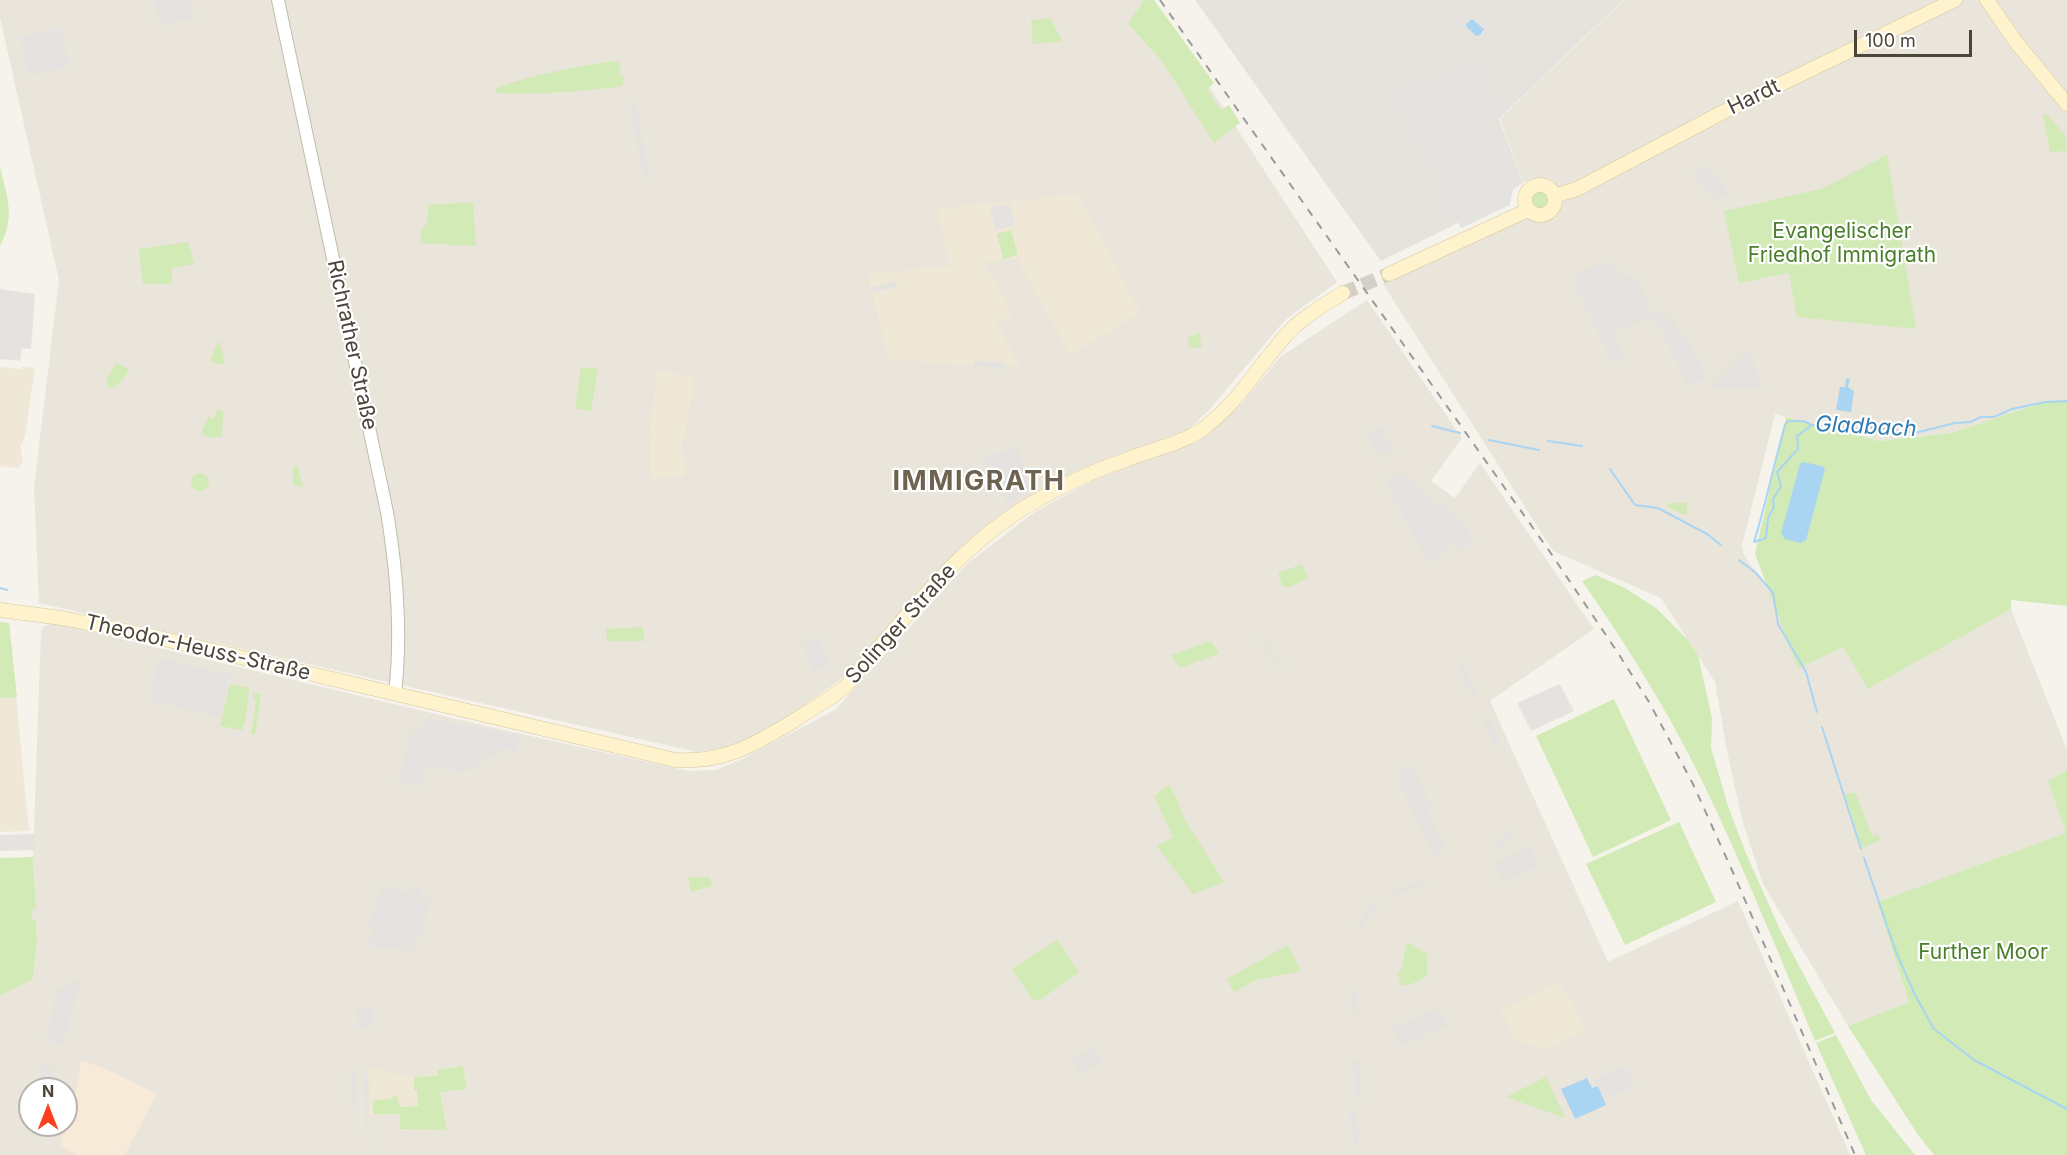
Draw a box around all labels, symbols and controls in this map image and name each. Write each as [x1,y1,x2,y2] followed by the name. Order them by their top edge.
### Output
[1857,18,1976,56] scale bar
[1865,30,1916,51] text: 100 m
[1724,74,1784,120] street label: Hardt
[1748,219,1936,269] park label: Evangelischer Friedhof Immigrath
[322,258,382,432] street label: Richrather Straße
[1815,411,1917,443] water label: Gladbach
[893,466,1065,498] district label: IMMIGRATH
[841,559,961,689] street label: Solinger Straße
[83,610,313,686] street label: Theodor-Heuss-Straße
[1918,940,2048,966] park label: Further Moor
[18,1077,78,1137] north arrow
[42,1081,54,1101] text: N

